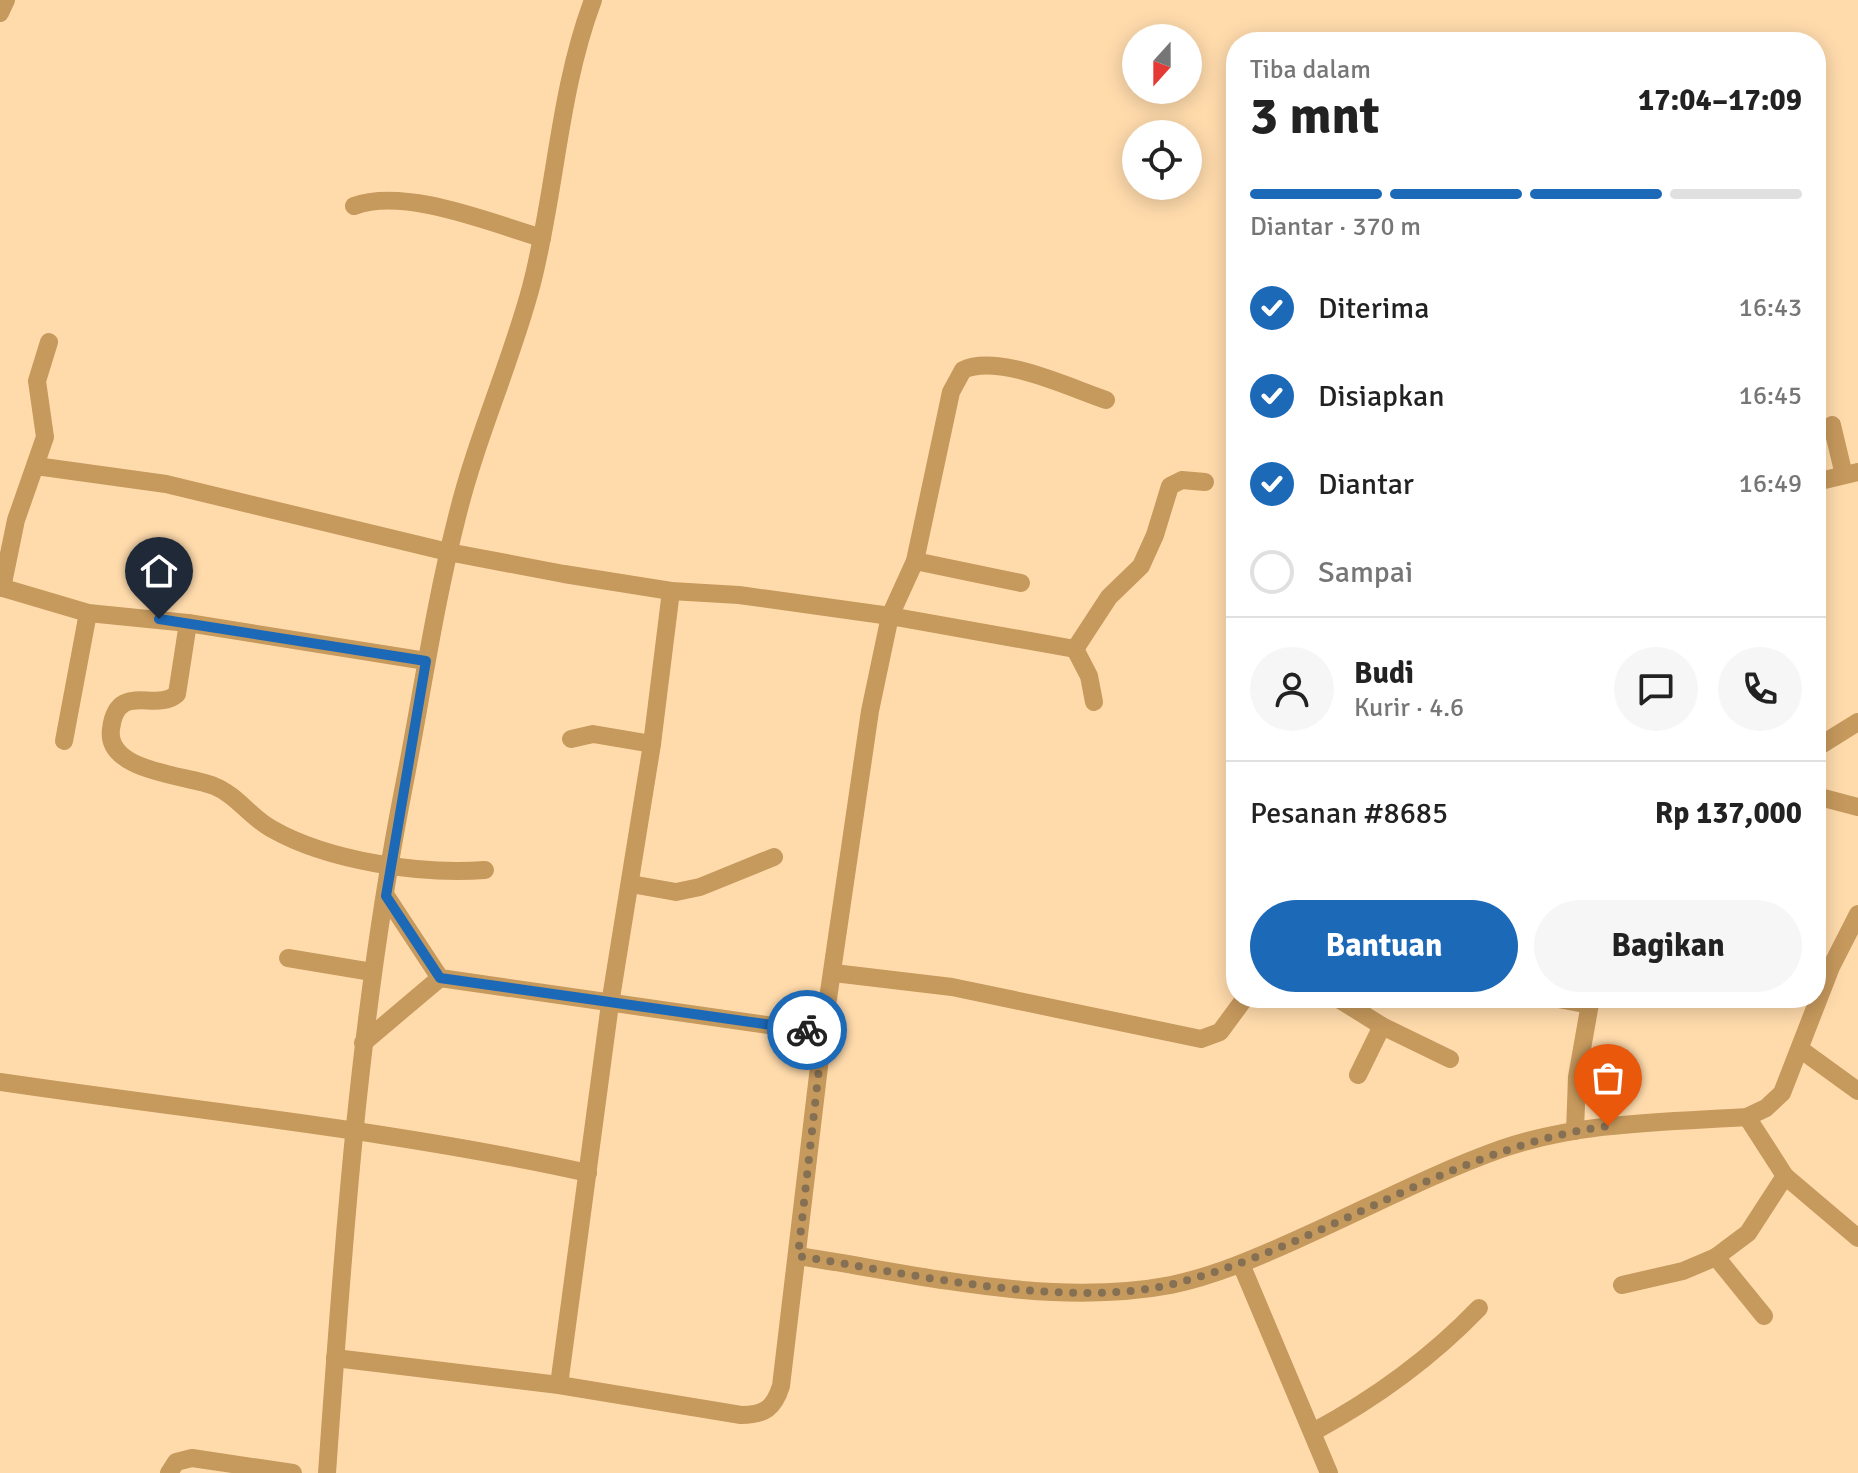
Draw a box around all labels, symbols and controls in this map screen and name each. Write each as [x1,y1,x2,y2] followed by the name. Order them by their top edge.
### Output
[1122,24,1202,104] north arrow
[1122,24,1202,200] map controls
[1250,54,1371,86] text: Tiba dalam
[1638,82,1802,119] text: 17:04–17:09
[1250,84,1379,148] text: 3 mnt
[1122,120,1202,200] button: locate
[1250,211,1421,243] text: Diantar · 370 m
[1250,286,1294,330] icon: check
[1318,290,1429,327] text: Diterima
[1739,292,1802,324] text: 16:43
[1250,374,1294,418] icon: check
[1318,378,1445,415] text: Disiapkan
[1739,380,1802,412] text: 16:45
[1250,462,1294,506] icon: check
[1318,466,1414,503] text: Diantar
[1739,468,1802,500] text: 16:49
[125,537,193,619] pin
[137,549,181,593] icon: home
[1318,554,1413,591] text: Sampai
[1250,647,1334,731] button: person
[1614,647,1698,731] button: chat
[1718,647,1802,731] button: phone
[1354,655,1414,692] text: Budi
[1354,692,1464,724] text: Kurir · 4.6
[1250,795,1448,832] text: Pesanan #8685
[1655,795,1802,832] text: Rp 137,000
[1250,900,1518,992] button: Bantuan
[1534,900,1802,992] button: Bagikan
[767,990,847,1070] courier
[785,1008,829,1052] icon: bike
[1574,1044,1642,1126] pin
[1586,1056,1630,1100] icon: bag

